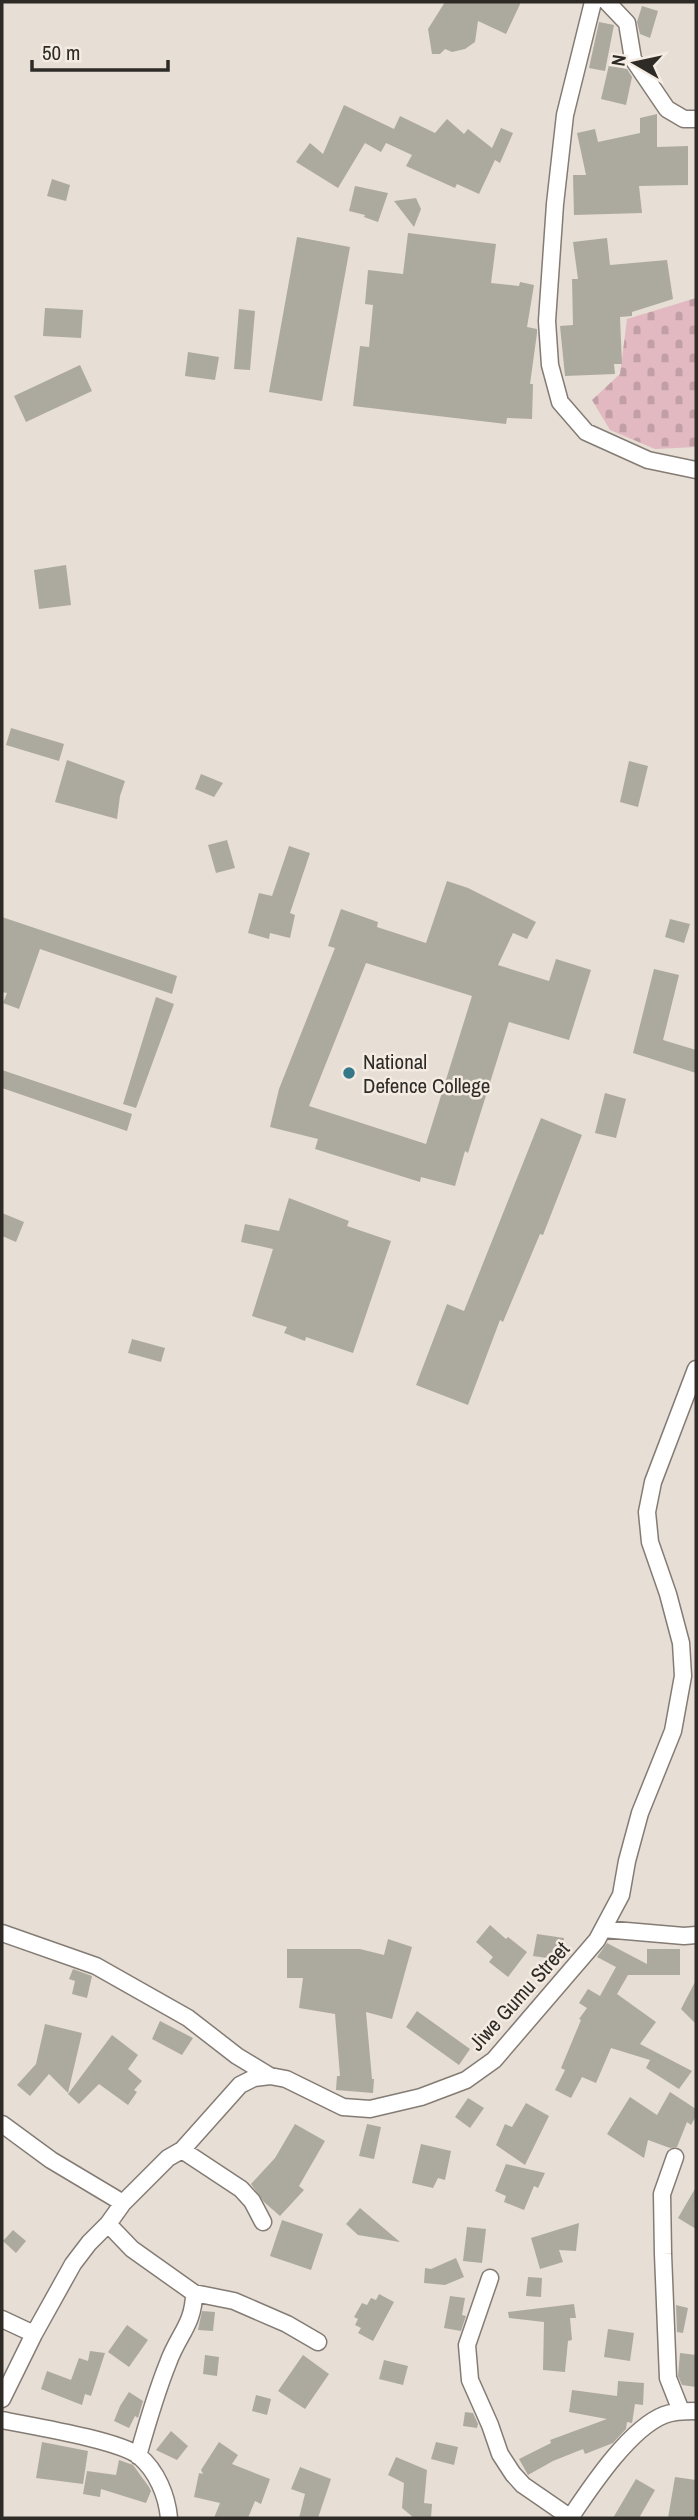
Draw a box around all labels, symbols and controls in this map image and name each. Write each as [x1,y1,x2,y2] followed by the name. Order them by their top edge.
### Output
[32,28,168,72] scale bar
[600,28,670,98] north arrow
[42,38,80,67] text: 50 m
[604,53,632,68] text: N
[363,1047,490,1100] place label: National Defence College
[341,1065,357,1081] marker: National Defence College
[462,1935,576,2057] street label: Jiwe Gumu Street

